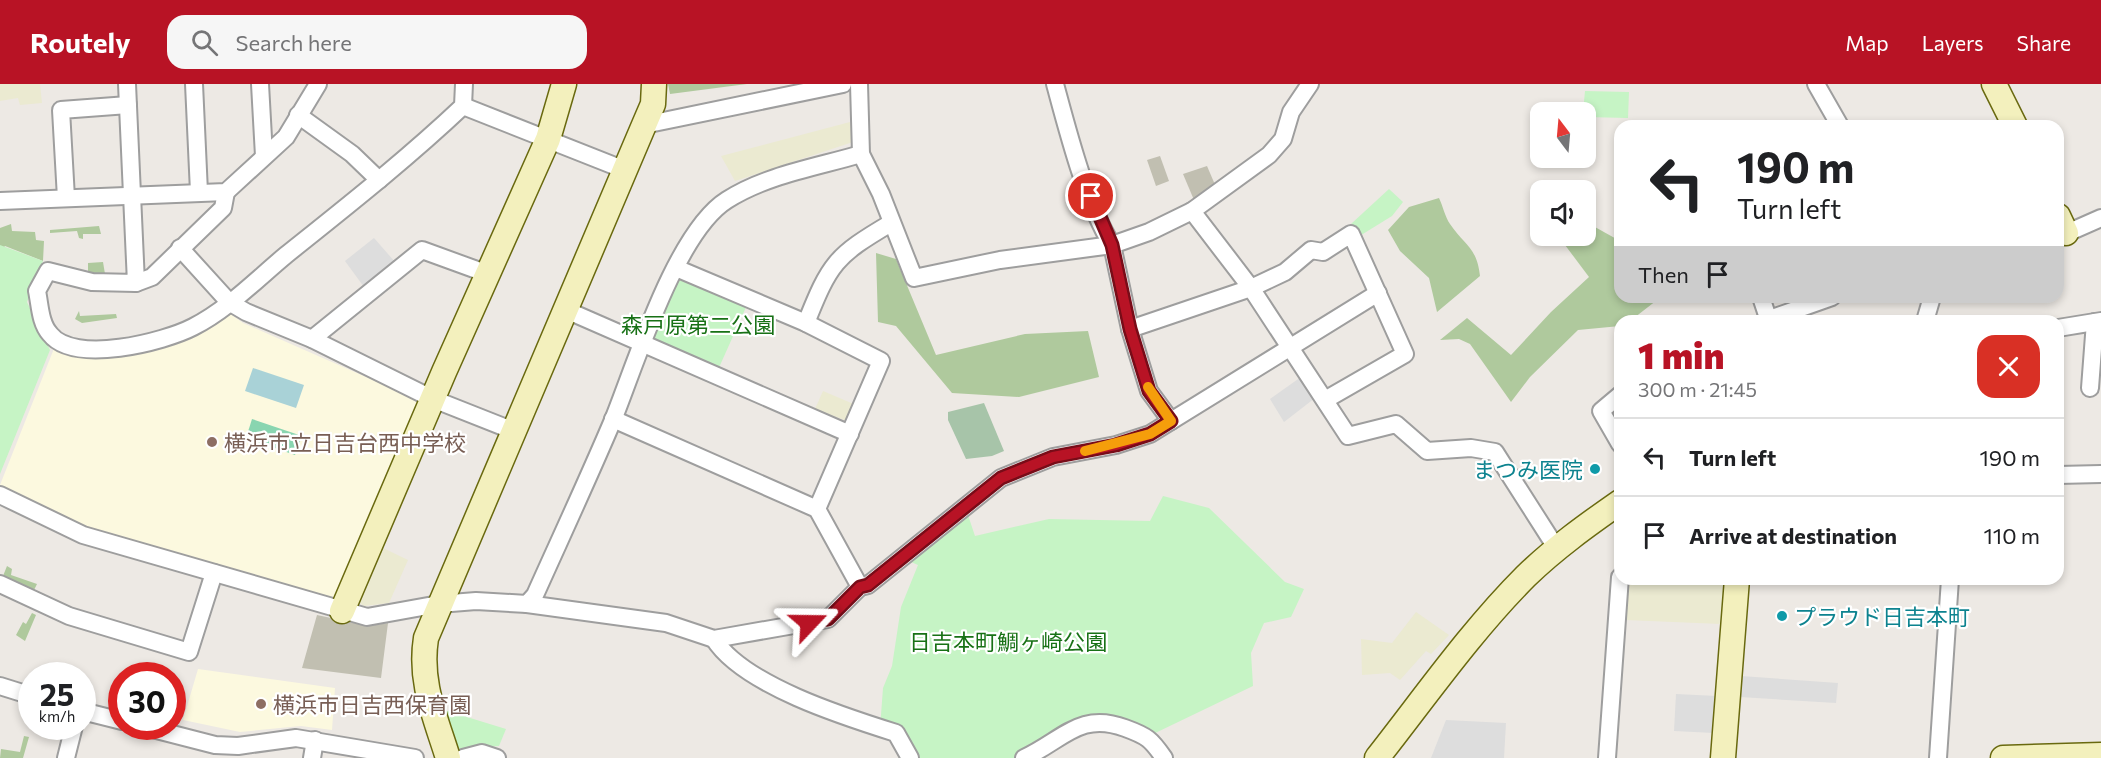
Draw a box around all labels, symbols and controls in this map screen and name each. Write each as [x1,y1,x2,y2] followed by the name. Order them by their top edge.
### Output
[167,15,587,69] search box
[30,25,131,59] text: Routely
[188,26,221,59] icon: search
[236,29,352,56] text: Search here
[1845,30,1889,55] text: Map
[1922,30,1984,55] text: Layers
[2017,30,2071,55] text: Share
[1530,102,1596,168] north arrow
[1530,102,1596,246] map controls
[1737,140,1855,192] text: 190 m
[1638,144,1716,222] icon: left
[1065,170,1116,221] pin
[1074,179,1107,212] icon: arrive
[1530,180,1596,246] button: sound
[1737,192,1841,225] text: Turn left
[1701,258,1734,291] icon: arrive
[1638,261,1689,288] text: Then
[621,311,775,338] park label: 森戸原第二公園
[1638,332,1724,376] text: 1 min
[1977,335,2040,398] button: close
[1638,377,1757,401] text: 300 m · 21:45
[224,429,466,456] place label: 横浜市立日吉台西中学校
[205,435,219,449] marker: 横浜市立日吉台西中学校
[1638,441,1671,474] icon: left
[1689,444,1776,471] text: Turn left
[1979,444,2040,471] text: 190 m
[1473,456,1583,483] place label: まつみ医院
[1588,462,1602,476] marker: まつみ医院
[1638,519,1671,552] icon: arrive
[1689,522,1897,549] text: Arrive at destination
[1983,522,2040,549] text: 110 m
[777,591,841,655] position arrow
[1794,603,1970,630] place label: プラウド日吉本町
[1775,609,1789,623] marker: プラウド日吉本町
[909,628,1107,655] park label: 日吉本町鯛ヶ崎公園
[108,662,186,740] speed limit sign: 30
[40,675,74,712] text: 25
[273,691,471,718] place label: 横浜市日吉西保育園
[254,697,268,711] marker: 横浜市日吉西保育園
[39,707,75,725] text: km/h

